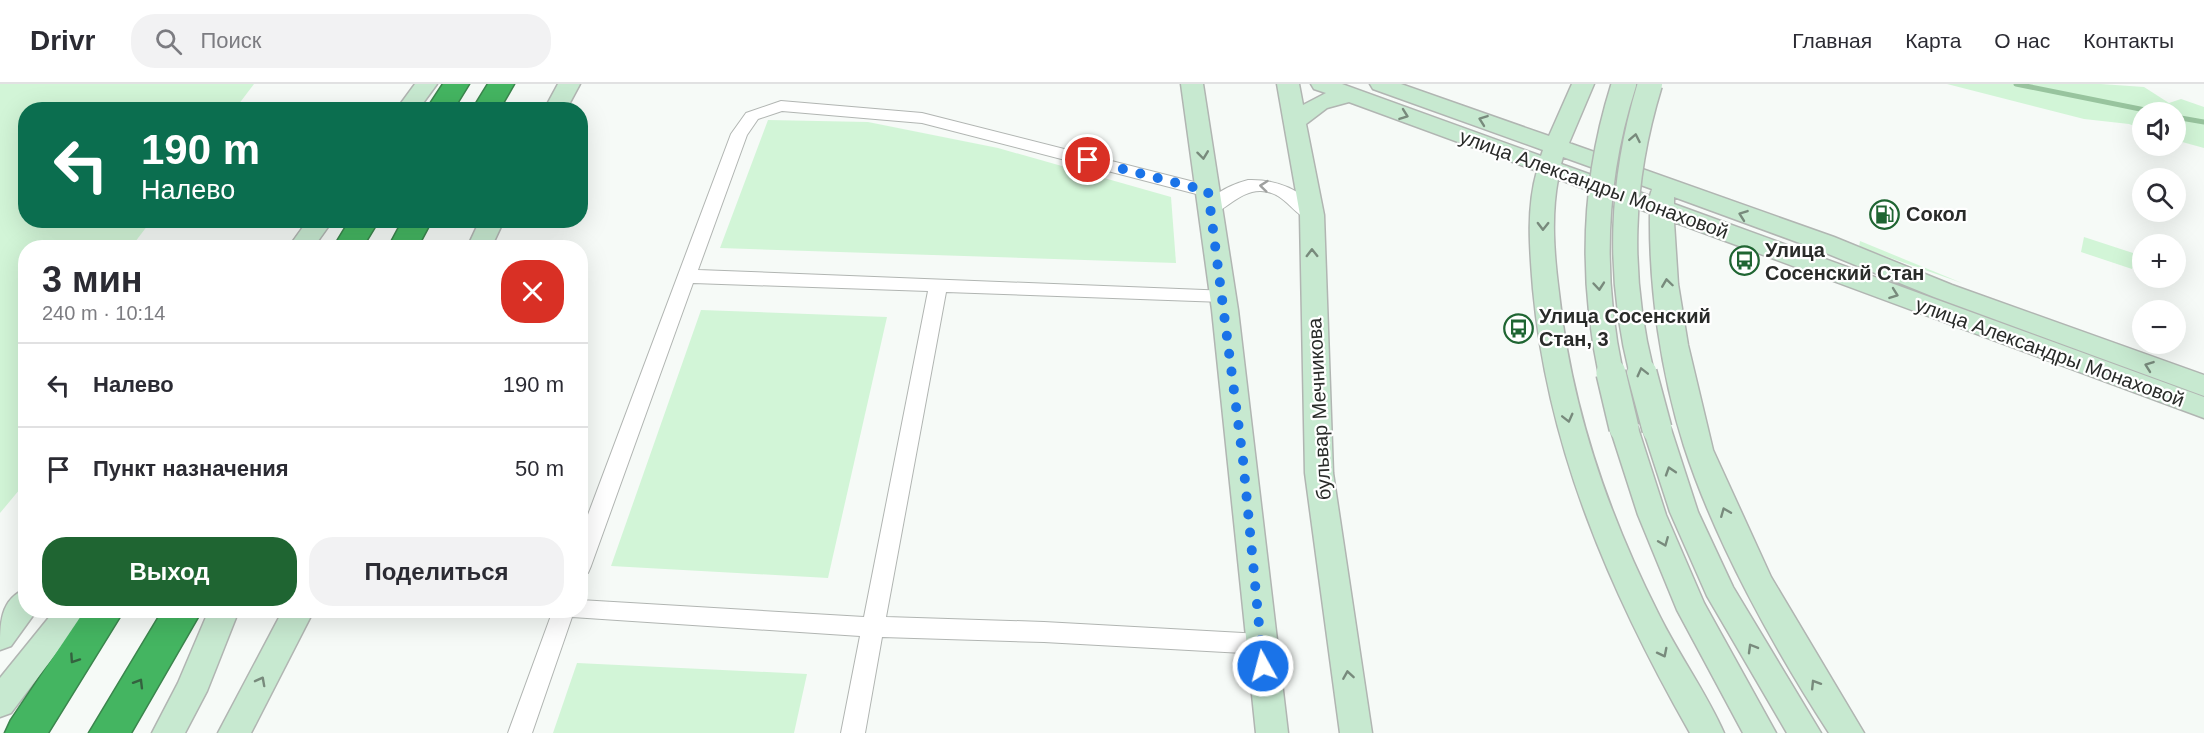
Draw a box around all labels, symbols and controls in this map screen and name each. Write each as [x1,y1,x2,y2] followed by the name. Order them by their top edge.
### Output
[131,14,551,68] search box
[30,25,95,56] text: Drivr
[152,25,185,58] icon: search
[200,28,261,53] text: Поиск
[1792,29,1872,52] text: Главная
[1905,29,1961,52] text: Карта
[1994,29,2050,52] text: О нас
[2083,29,2174,52] text: Контакты
[2132,102,2186,354] map controls
[2132,102,2186,156] button: sound
[1398,108,1409,121] one-way arrow
[1478,115,1488,128] one-way arrow
[1457,125,1731,243] street label: улица Александры Монаховой
[42,126,120,204] icon: left
[141,126,260,173] text: 190 m
[1627,133,1640,143] one-way arrow
[1062,134,1113,185] pin
[1071,143,1104,176] icon: arrive
[1196,151,1209,160] one-way arrow
[2132,168,2186,222] button: search
[141,175,235,205] text: Налево
[1260,180,1269,193] one-way arrow
[1869,198,1901,230] fuel station icon: Сокол
[1906,203,1967,225] place label: Сокол
[1739,209,1749,222] one-way arrow
[1536,221,1549,230] one-way arrow
[2132,234,2186,288] button: +
[1765,239,1924,284] place label: Улица Сосенский Стан
[1728,245,1760,277] bus stop icon: Улица Сосенский Стан
[1306,248,1318,257] one-way arrow
[42,259,143,300] text: 3 мин
[501,260,564,323] button: close
[1661,279,1673,288] one-way arrow
[1592,282,1605,291] one-way arrow
[1888,287,1899,300] one-way arrow
[1913,293,2187,411] street label: улица Александры Монаховой
[2132,300,2186,354] button: −
[42,302,165,324] text: 240 m · 10:14
[1539,305,1711,350] place label: Улица Сосенский Стан, 3
[1502,312,1534,344] bus stop icon: Улица Сосенский Стан, 3
[1303,316,1335,501] street label: бульвар Мечникова
[2144,360,2155,373] one-way arrow
[1637,367,1650,377] one-way arrow
[42,369,75,402] icon: left
[93,372,174,397] text: Налево
[503,372,564,397] text: 190 m
[1561,413,1574,423] one-way arrow
[42,453,75,486] icon: arrive
[93,456,289,481] text: Пункт назначения
[515,456,564,481] text: 50 m
[1665,466,1678,477] one-way arrow
[1720,507,1732,518] one-way arrow
[1657,536,1669,547] one-way arrow
[42,537,297,606] button: Выход
[309,537,564,606] button: Поделиться
[1231,634,1295,698] position arrow
[1748,644,1759,654] one-way arrow
[1655,646,1667,657] one-way arrow
[70,652,81,663] one-way arrow
[1342,671,1354,680] one-way arrow
[254,677,266,688] one-way arrow
[132,679,144,689] one-way arrow
[1812,680,1823,691] one-way arrow

